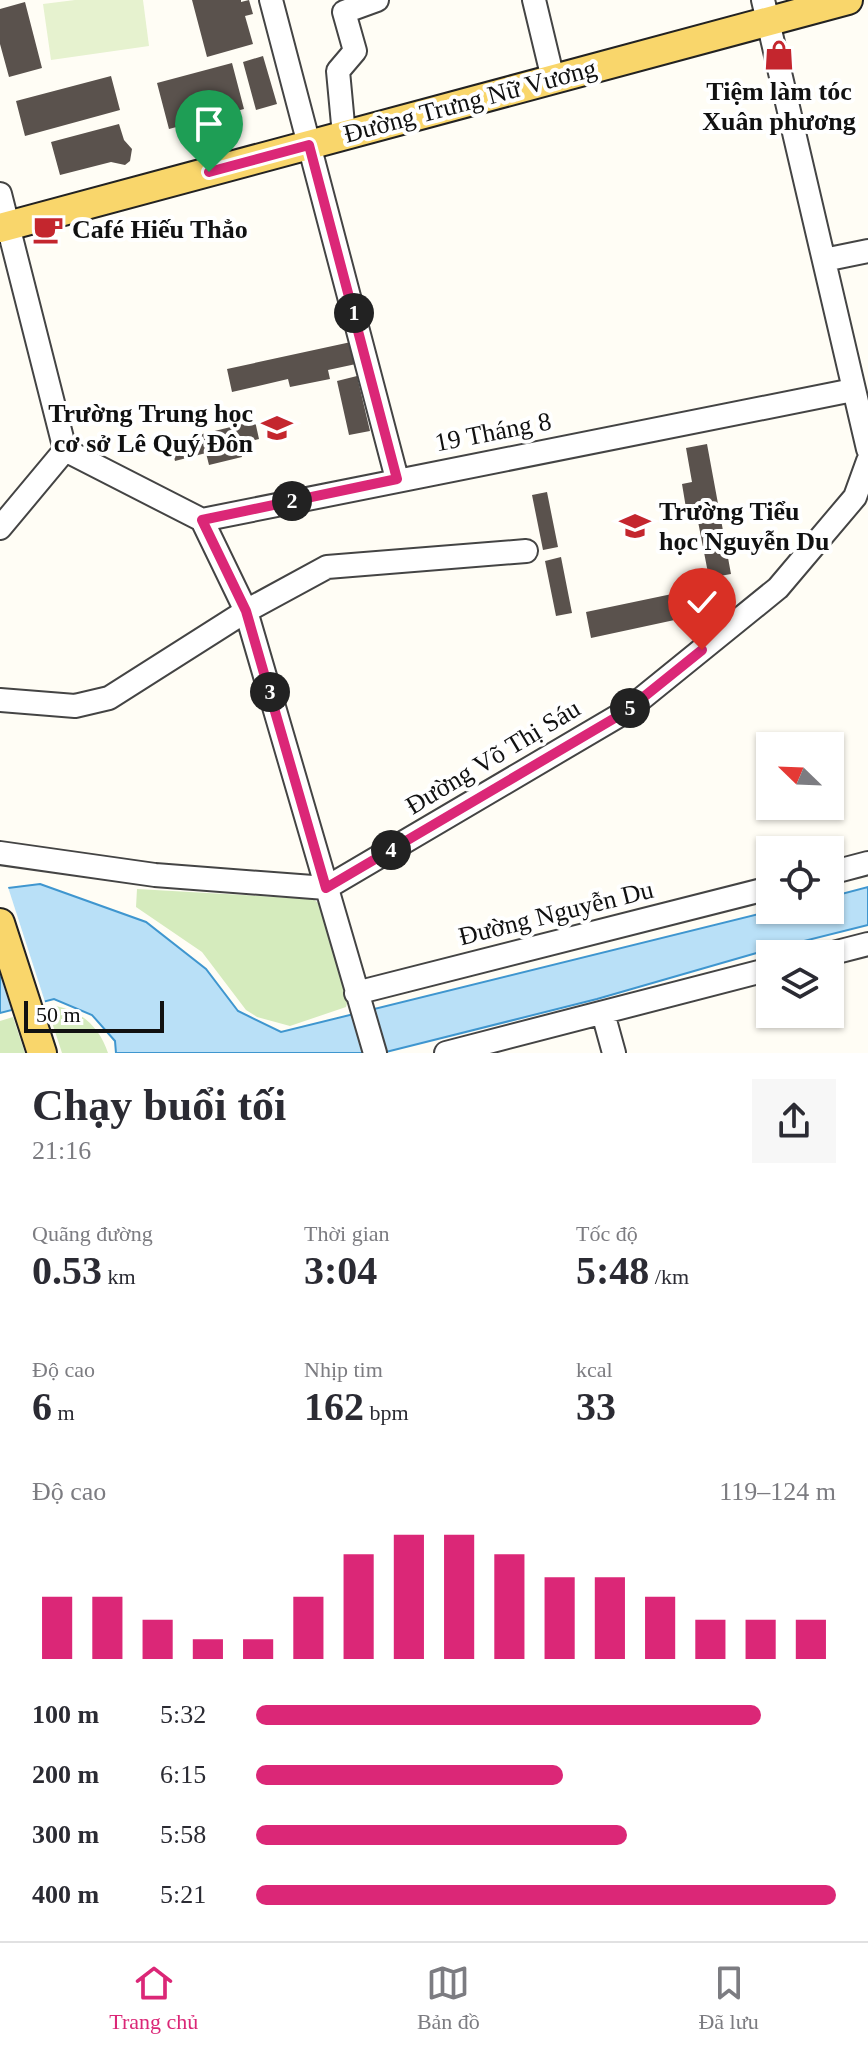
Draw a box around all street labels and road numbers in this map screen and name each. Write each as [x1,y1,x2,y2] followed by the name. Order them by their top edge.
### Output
[340,53,600,149] street label: Đường Trưng Nữ Vương
[432,407,554,457] street label: 19 Tháng 8
[401,694,585,820] street label: Đường Võ Thị Sáu
[456,875,656,951] street label: Đường Nguyễn Du

